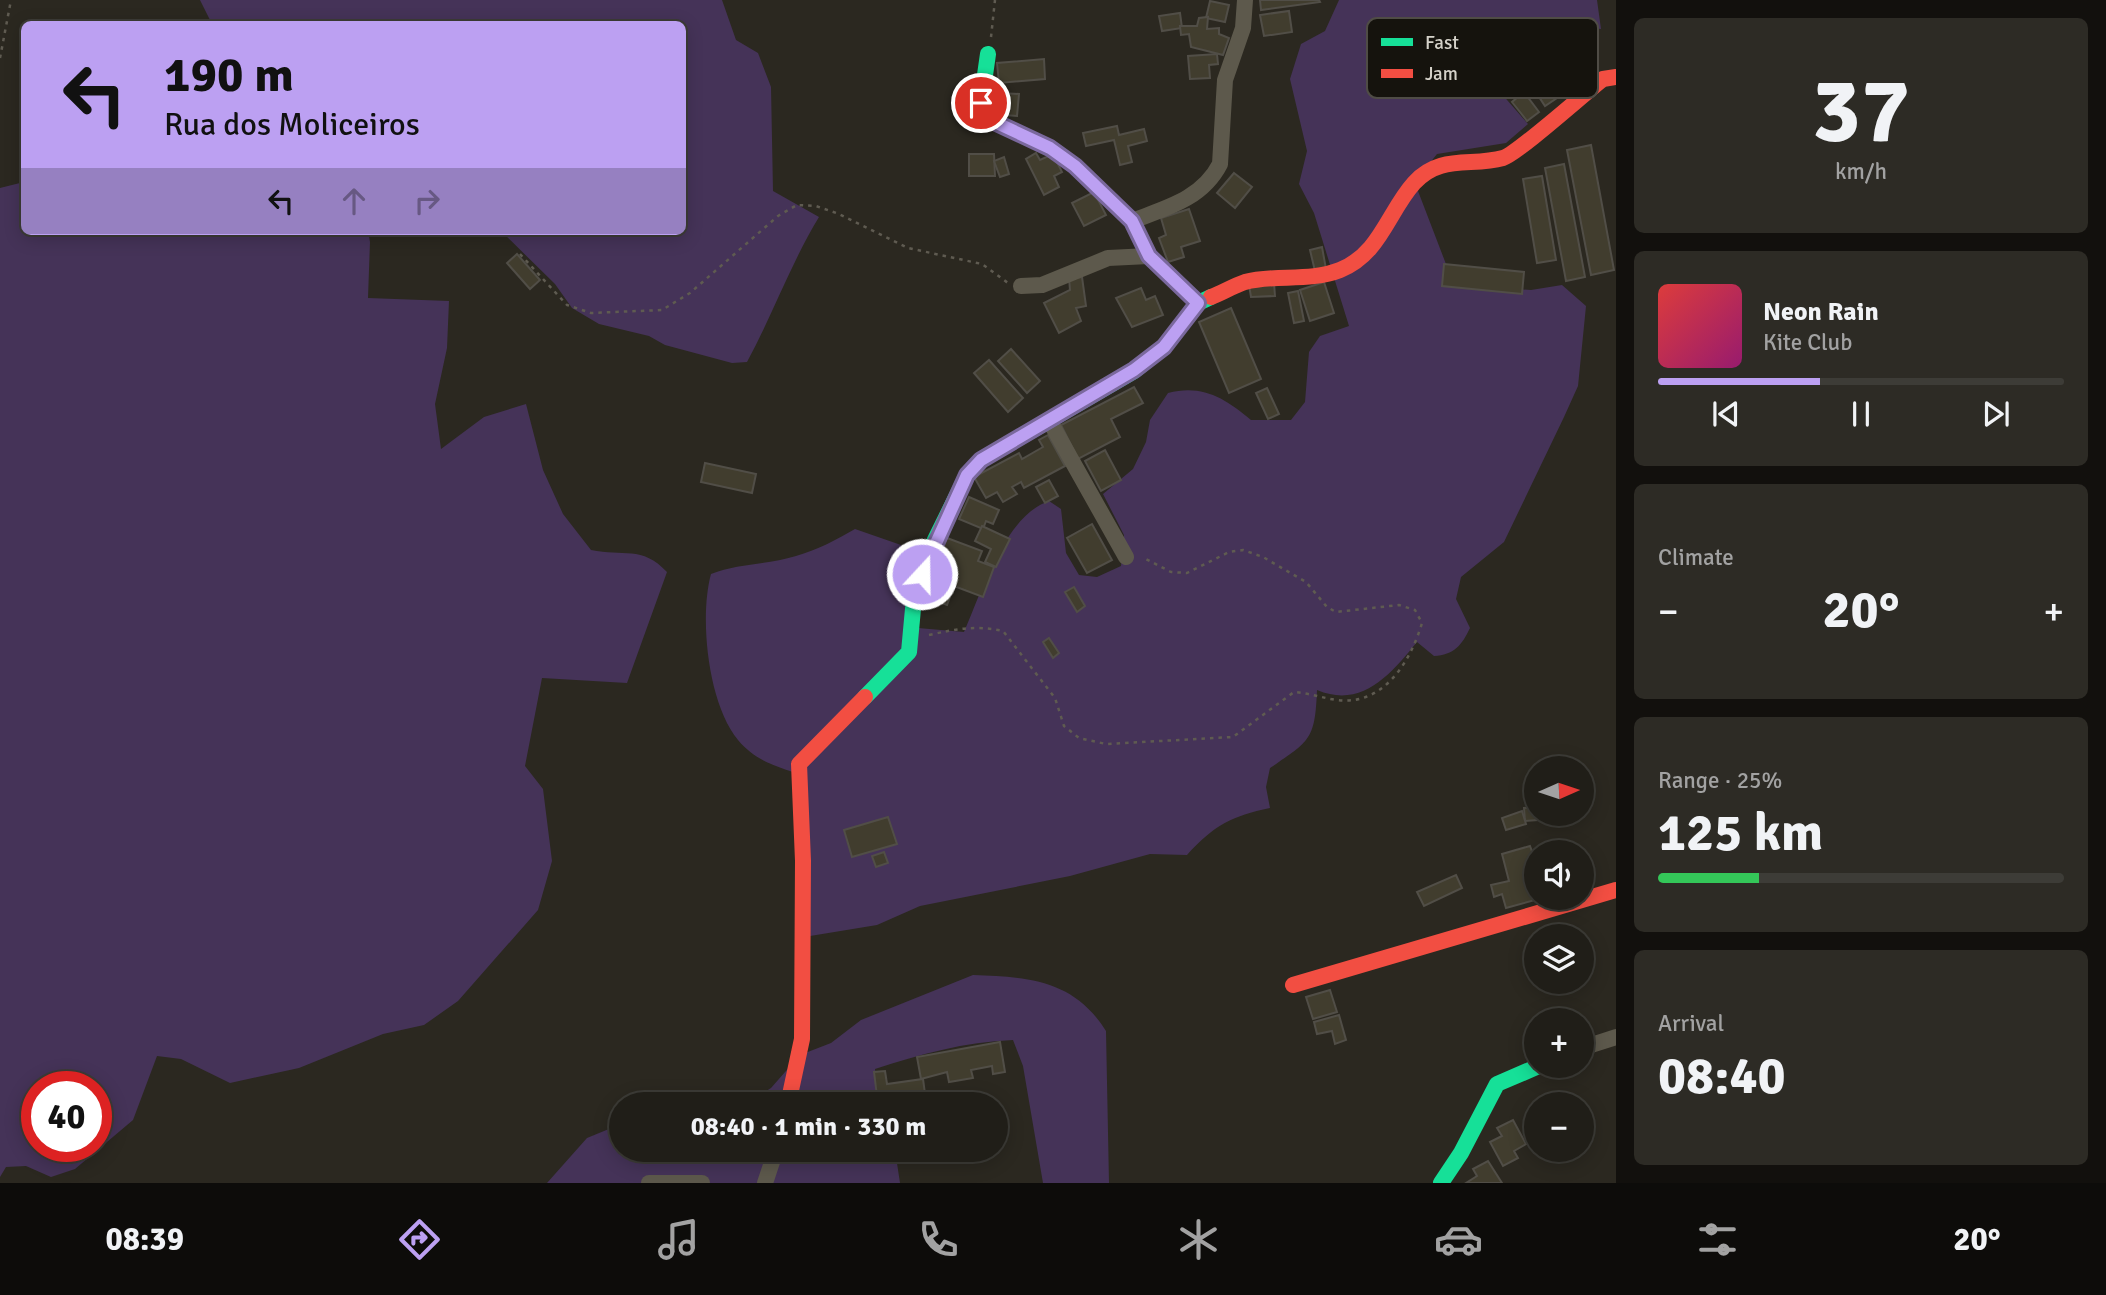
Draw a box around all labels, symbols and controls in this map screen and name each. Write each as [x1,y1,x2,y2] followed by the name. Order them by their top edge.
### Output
[1367,18,1598,98] legend
[1425,31,1459,55] text: Fast
[164,45,294,105] text: 190 m
[49,49,140,140] icon: left
[1812,55,1910,168] text: 37
[1425,62,1458,86] text: Jam
[951,73,1011,133] pin
[962,84,1000,122] icon: arrive
[164,105,420,144] text: Rua dos Moliceiros
[1835,157,1887,186] text: km/h
[262,182,300,220] icon: left
[335,182,373,220] icon: ahead
[408,182,446,220] icon: right
[1763,296,1879,328] text: Neon Rain
[1763,328,1852,357] text: Kite Club
[1707,395,1745,433] icon: previous
[1842,395,1880,433] icon: pause
[1977,395,2015,433] icon: next
[885,537,959,611] position arrow
[1658,543,1734,572] text: Climate
[1823,578,1899,642] text: 20°
[1658,588,1679,635] text: −
[2043,588,2064,635] text: +
[1524,756,1594,826] north arrow
[1524,756,1594,1162] map controls
[1658,766,1782,795] text: Range · 25%
[1658,801,1823,865] text: 125 km
[1524,840,1594,910] button: sound
[1524,924,1594,994] button: layers
[1524,1008,1594,1078] button: +
[1658,1009,1724,1038] text: Arrival
[1658,1044,1786,1108] text: 08:40
[21,1071,112,1162] speed limit sign: 40
[1524,1092,1594,1162] button: −
[691,1111,926,1143] text: 08:40 · 1 min · 330 m
[395,1215,444,1264] icon: directions
[654,1215,703,1264] icon: music
[914,1215,963,1264] icon: phone
[1174,1215,1223,1264] icon: climate
[1434,1215,1483,1264] icon: car
[1693,1215,1742,1264] icon: filters
[105,1220,184,1259] text: 08:39
[1953,1220,2001,1259] text: 20°

